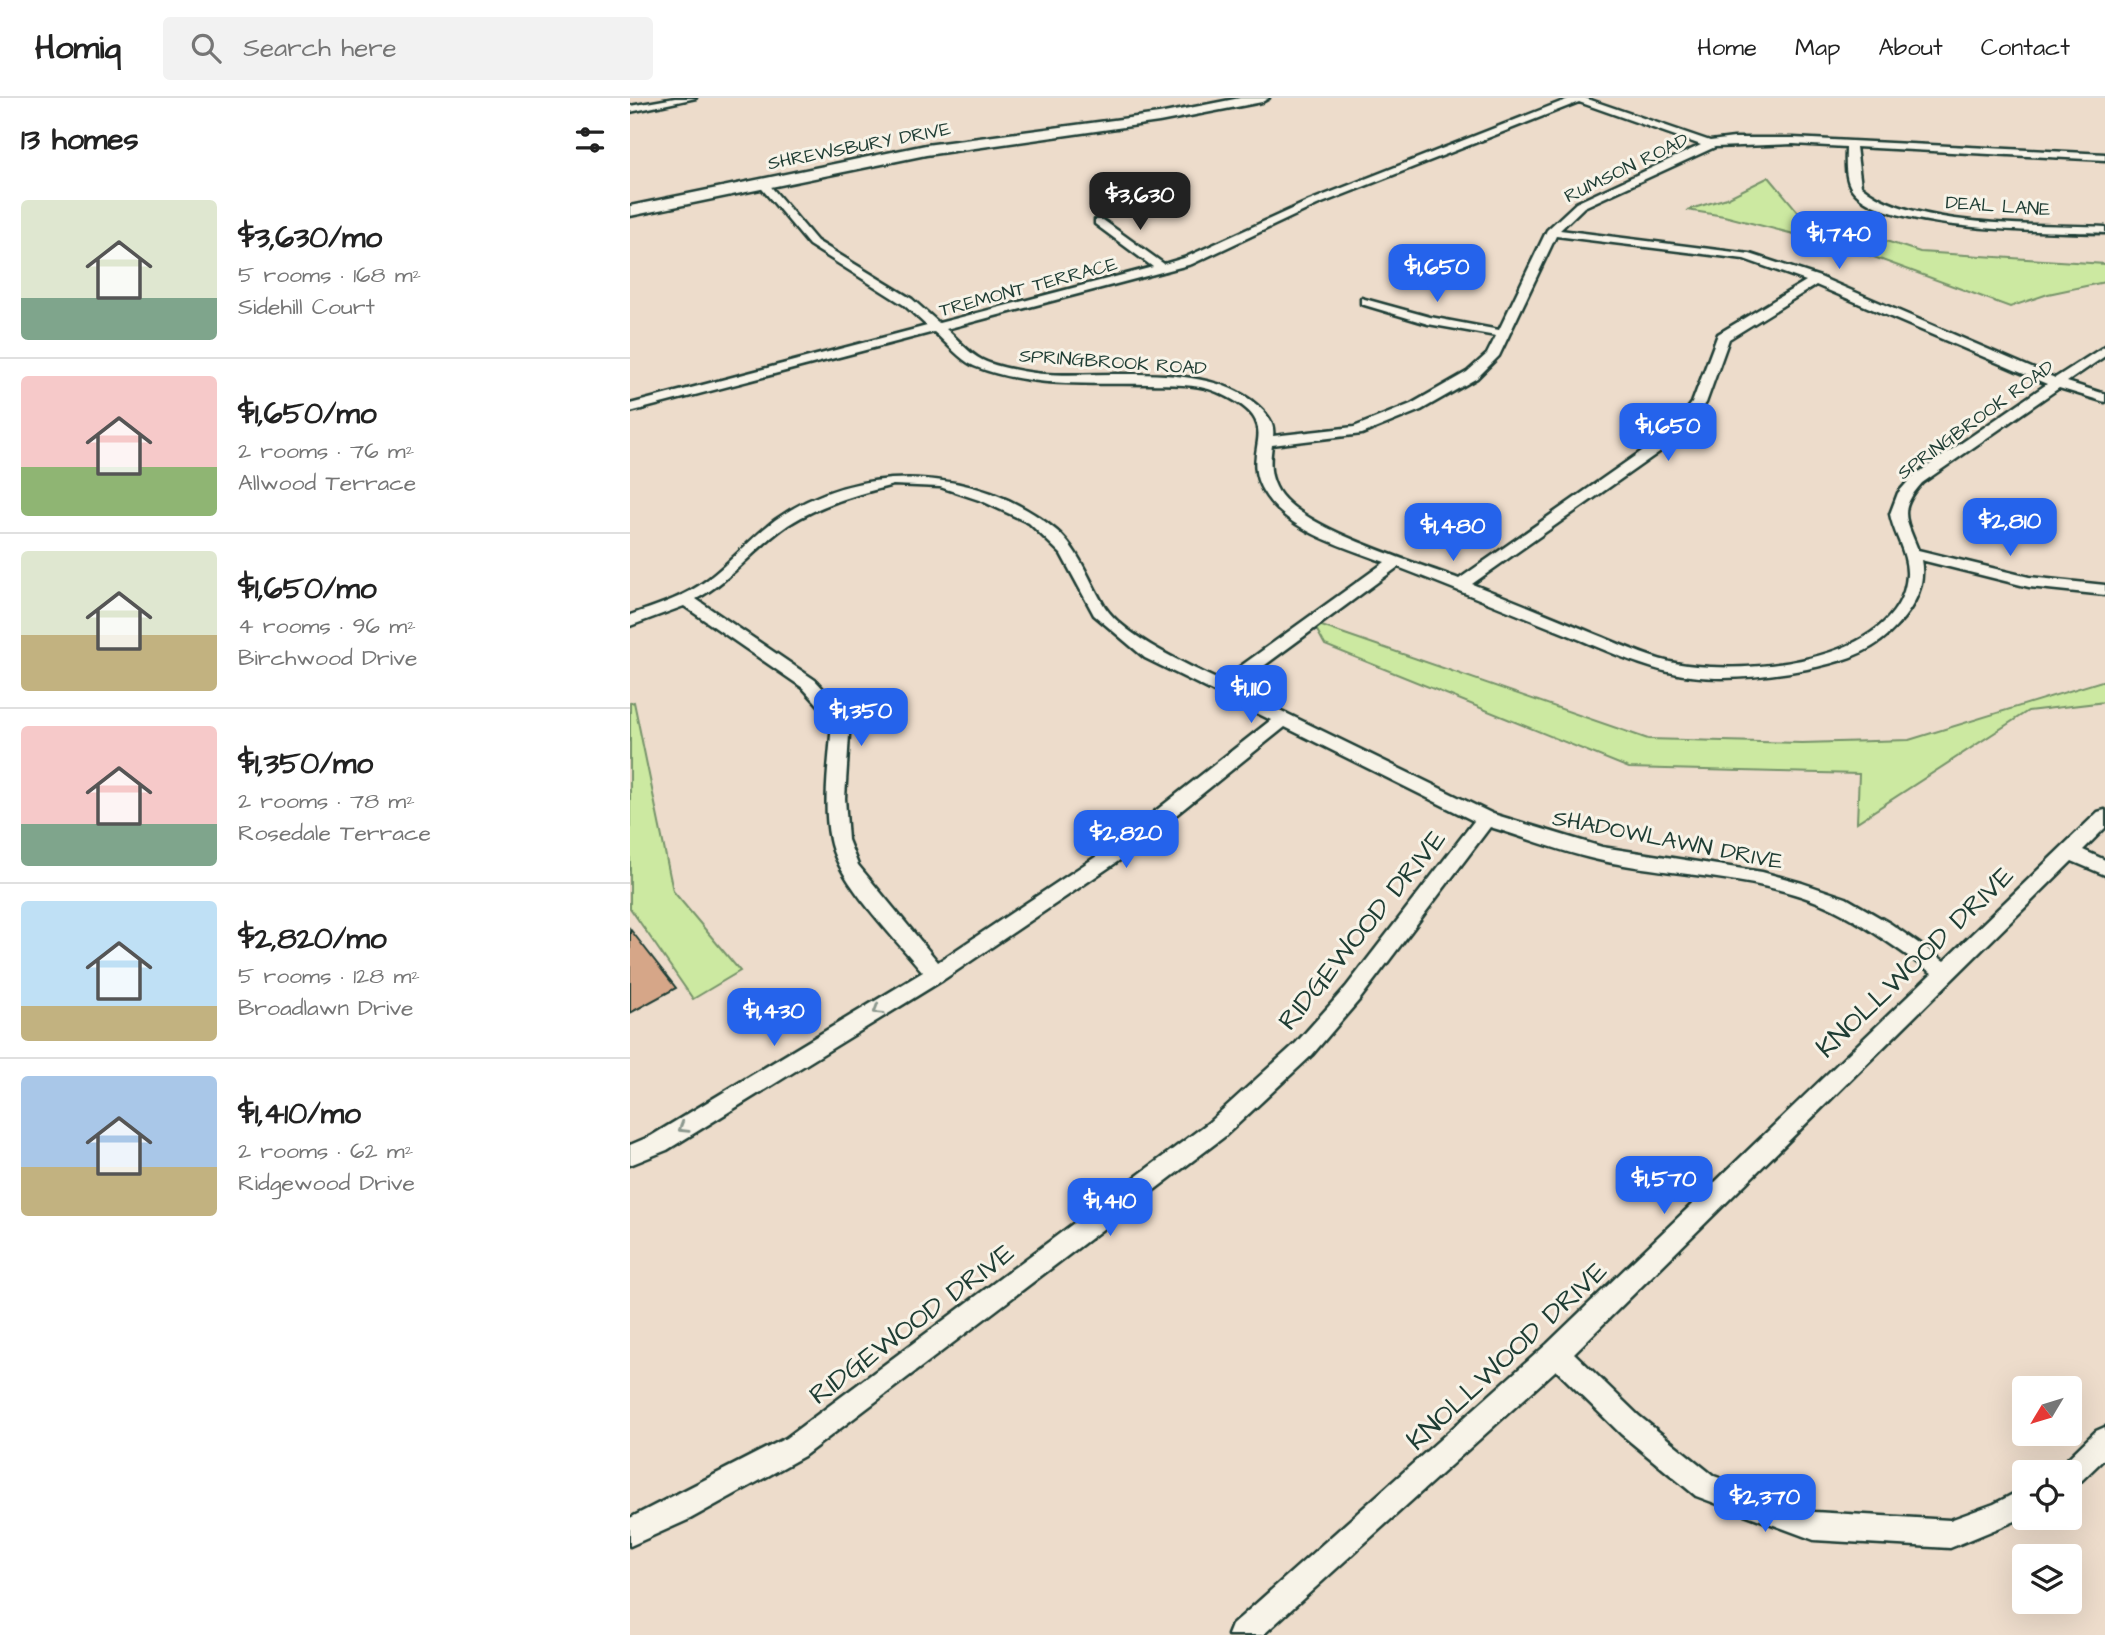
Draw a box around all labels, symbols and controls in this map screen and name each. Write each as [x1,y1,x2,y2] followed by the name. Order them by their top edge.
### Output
[163,17,653,80] search box
[35,25,121,71] text: Homiq
[187,29,225,67] icon: search
[243,30,397,66] text: Search here
[1697,31,1757,65] text: Home
[1795,31,1840,65] text: Map
[1878,31,1943,65] text: About
[1981,31,2070,65] text: Contact
[765,115,953,177] street label: SHREWSBURY DRIVE
[21,119,138,161] text: 13 homes
[571,121,609,159] icon: filters
[1560,127,1693,210] street label: RUMSON ROAD
[1083,172,1197,232] pin: $3,630
[1105,179,1175,211] text: $3,630
[1945,189,2051,224] street label: DEAL LANE
[1782,212,1896,271] pin: $1,740
[238,217,382,259] text: $3,630/mo
[1807,218,1871,250] text: $1,740
[77,228,161,312] icon: home
[1380,244,1494,304] pin: $1,650
[936,251,1120,324] street label: TREMONT TERRACE
[1404,251,1470,283] text: $1,650
[238,259,421,291] text: 5 rooms · 168 m²
[238,291,375,323] text: Sidehill Court
[1018,342,1208,383] street label: SPRINGBROOK ROAD
[1892,354,2060,486] street label: SPRINGBROOK ROAD
[238,393,377,435] text: $1,650/mo
[77,404,161,488] icon: home
[1611,404,1725,463] pin: $1,650
[1635,410,1701,442] text: $1,650
[238,435,414,467] text: 2 rooms · 76 m²
[238,467,416,499] text: Allwood Terrace
[1953,498,2067,558] pin: $2,810
[1396,504,1510,563] pin: $1,480
[1979,505,2041,537] text: $2,810
[1421,510,1485,542] text: $1,480
[238,568,377,610] text: $1,650/mo
[77,579,161,663] icon: home
[238,610,416,642] text: 4 rooms · 96 m²
[238,642,417,674] text: Birchwood Drive
[1194,666,1308,725] pin: $1,110
[1231,672,1271,704] text: $1,110
[804,688,918,748] pin: $1,350
[830,695,892,727] text: $1,350
[238,743,373,785] text: $1,350/mo
[77,754,161,838] icon: home
[238,785,415,817] text: 2 rooms · 78 m²
[1550,802,1786,878] street label: SHADOWLAWN DRIVE
[1069,810,1183,870] pin: $2,820
[238,817,431,849] text: Rosedale Terrace
[1090,817,1162,849] text: $2,820
[1269,821,1456,1039] street label: RIDGEWOOD DRIVE
[1807,857,2023,1067] street label: KNOLLWOOD DRIVE
[238,918,387,960] text: $2,820/mo
[77,929,161,1013] icon: home
[238,960,420,992] text: 5 rooms · 128 m²
[717,988,831,1048] pin: $1,430
[238,992,414,1024] text: Broadlawn Drive
[743,995,805,1027] text: $1,430
[872,1001,885,1014] one-way arrow
[238,1093,361,1135] text: $1,410/mo
[77,1104,161,1188] icon: home
[678,1120,691,1133] one-way arrow
[238,1135,413,1167] text: 2 rooms · 62 m²
[1607,1156,1721,1216] pin: $1,570
[1632,1163,1696,1195] text: $1,570
[238,1167,415,1199] text: Ridgewood Drive
[1053,1178,1167,1238] pin: $1,410
[1084,1185,1136,1217] text: $1,410
[801,1234,1023,1414] street label: RIDGEWOOD DRIVE
[1398,1252,1616,1460] street label: KNOLLWOOD DRIVE
[2012,1376,2082,1446] north arrow
[2012,1376,2082,1614] map controls
[2012,1460,2082,1530] button: locate
[1708,1474,1822,1534] pin: $2,370
[1730,1481,1800,1513] text: $2,370
[2012,1544,2082,1614] button: layers

